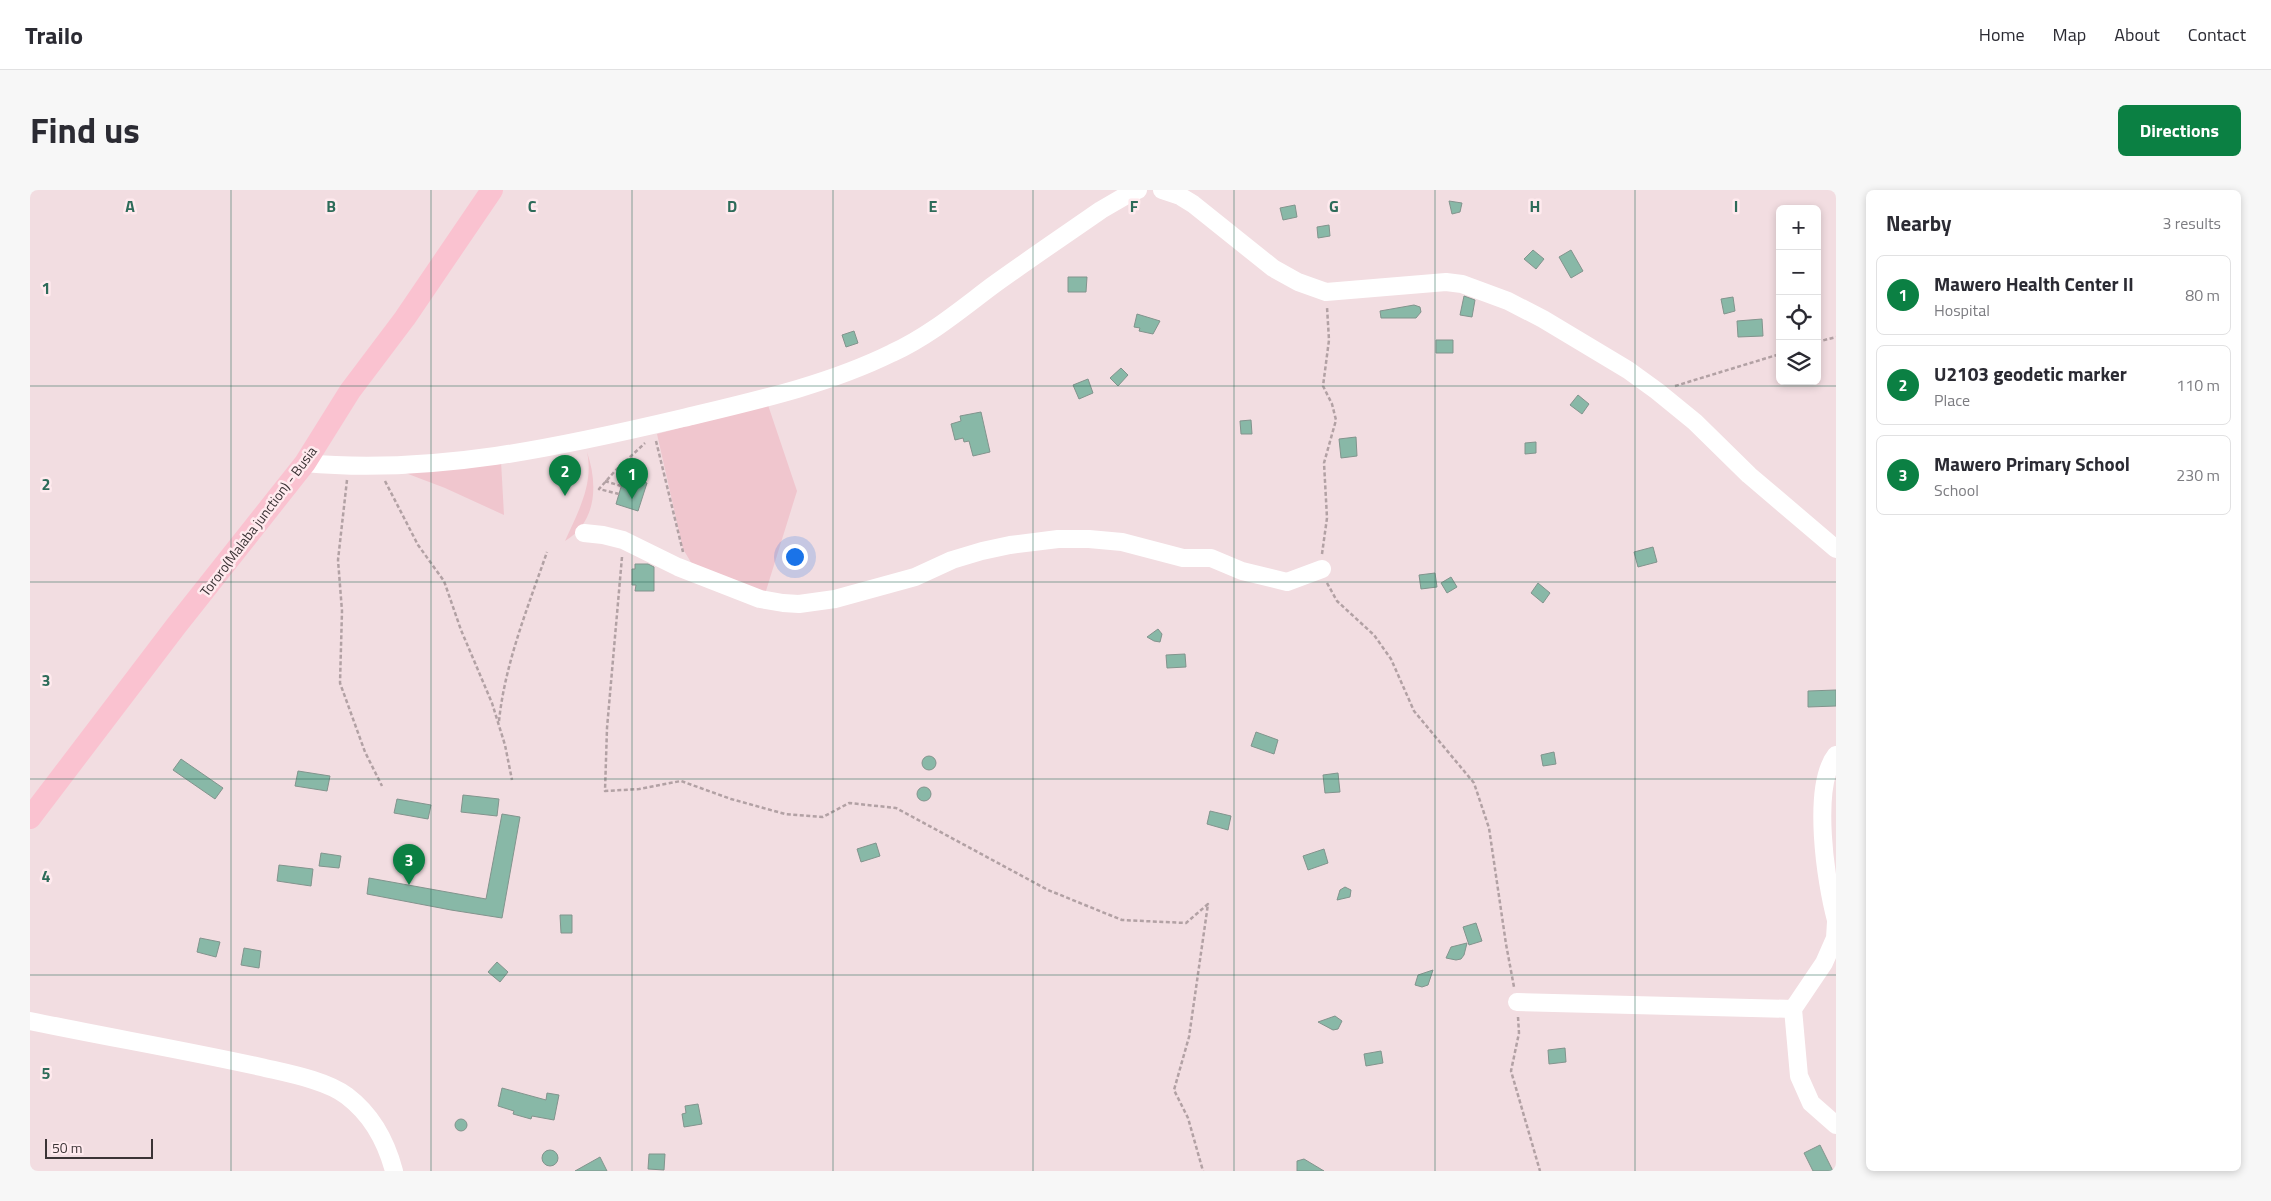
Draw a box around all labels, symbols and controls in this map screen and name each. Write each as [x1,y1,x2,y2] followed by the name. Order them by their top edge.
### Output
[25,17,83,53] text: Trailo
[1979,21,2025,48] text: Home
[2053,21,2086,48] text: Map
[2114,21,2160,48] text: About
[2188,21,2246,48] text: Contact
[30,103,140,157] text: Find us
[2118,105,2241,156] button: Directions
[125,194,135,218] text: A
[326,194,336,218] text: B
[528,194,537,218] text: C
[727,194,737,218] text: D
[929,194,938,218] text: E
[1130,194,1139,218] text: F
[1329,194,1339,218] text: G
[1530,194,1540,218] text: H
[1734,194,1738,218] text: I
[1776,205,1821,385] map controls
[1776,205,1821,250] button: +
[1886,207,1951,239] text: Nearby
[2162,211,2221,235] text: 3 results
[1776,250,1821,295] button: −
[1934,269,2134,298] text: Mawero Health Center II
[42,276,50,300] text: 1
[1899,283,1907,307] text: 1
[2185,283,2220,307] text: 80 m
[1776,295,1821,340] button: locate
[1934,298,1990,322] text: Hospital
[1776,340,1821,385] button: layers
[1934,359,2127,388] text: U2103 geodetic marker
[1899,373,1907,397] text: 2
[2176,373,2220,397] text: 110 m
[1934,388,1970,412] text: Place
[194,441,322,601] street label: Tororo(Malaba junction) - Busia
[1934,449,2130,478] text: Mawero Primary School
[549,455,581,496] pin: 2
[616,458,648,499] pin: 1
[1899,463,1907,487] text: 3
[2176,463,2220,487] text: 230 m
[42,472,50,496] text: 2
[1934,478,1979,502] text: School
[782,544,808,570] your location
[42,668,50,692] text: 3
[393,844,425,885] pin: 3
[42,864,51,888] text: 4
[42,1061,51,1085] text: 5
[45,1136,152,1159] scale bar
[52,1137,82,1158] text: 50 m

